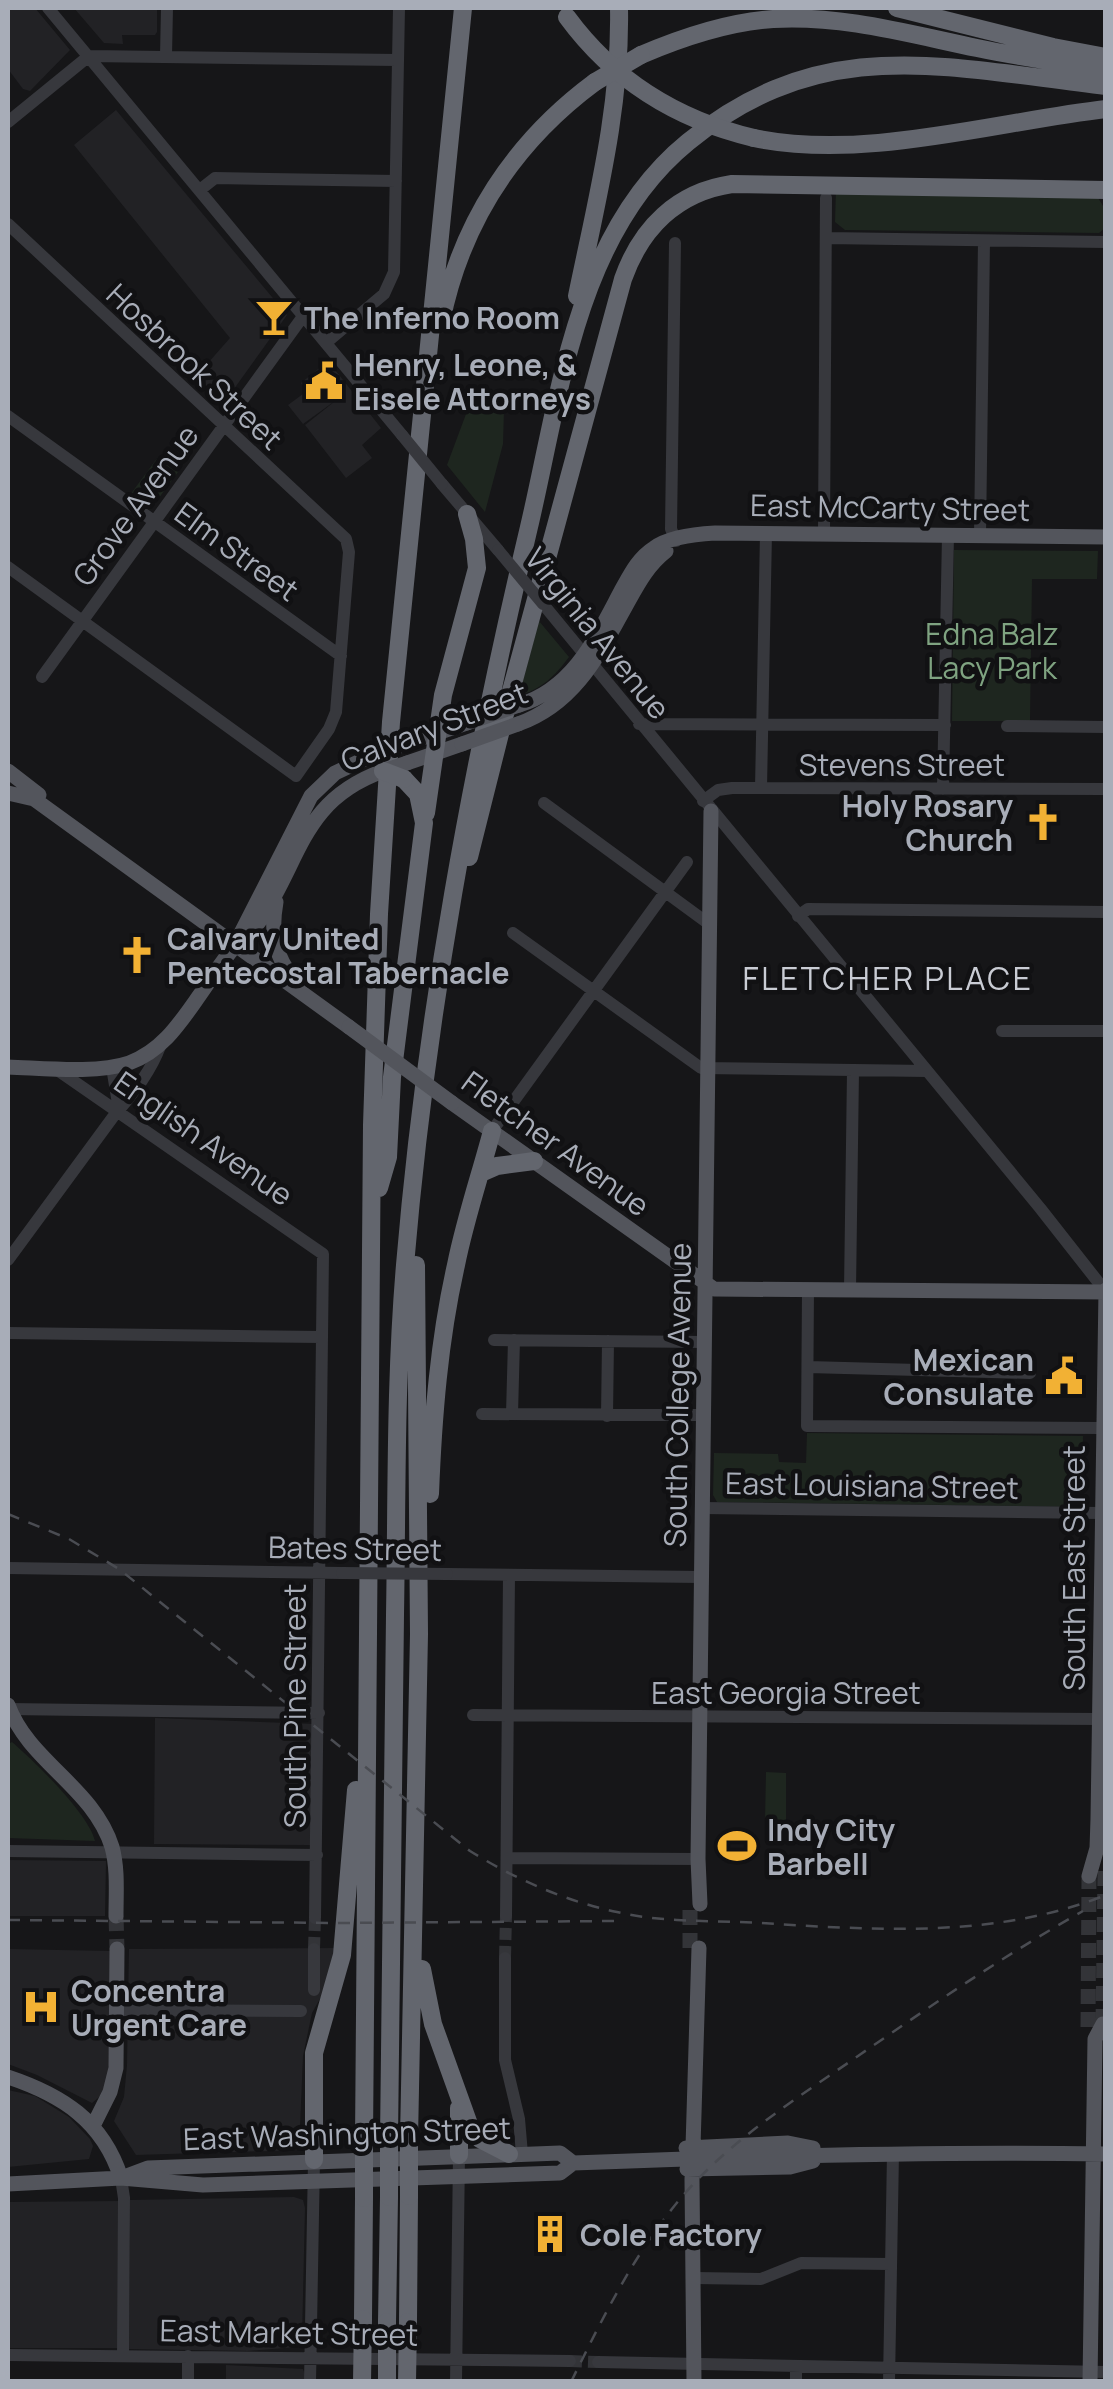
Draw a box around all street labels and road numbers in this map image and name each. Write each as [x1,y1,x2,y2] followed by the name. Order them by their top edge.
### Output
[98,274,292,458] street label: Hosbrook Street
[63,416,207,594] street label: Grove Avenue
[750,484,1030,530] street label: East McCarty Street
[167,492,307,610] street label: Elm Street
[516,539,680,727] street label: Virginia Avenue
[335,672,533,780] street label: Calvary Street
[799,744,1005,785] street label: Stevens Street
[107,1061,301,1215] street label: English Avenue
[454,1061,658,1225] street label: Fletcher Avenue
[654,1242,700,1548] street label: South College Avenue
[1053,1445,1094,1691] street label: South East Street
[725,1462,1019,1508] street label: East Louisiana Street
[268,1526,442,1570] street label: Bates Street
[274,1584,315,1828] street label: South Pine Street
[651,1672,921,1713] street label: East Georgia Street
[182,2107,512,2159] street label: East Washington Street
[159,2309,419,2355] street label: East Market Street

